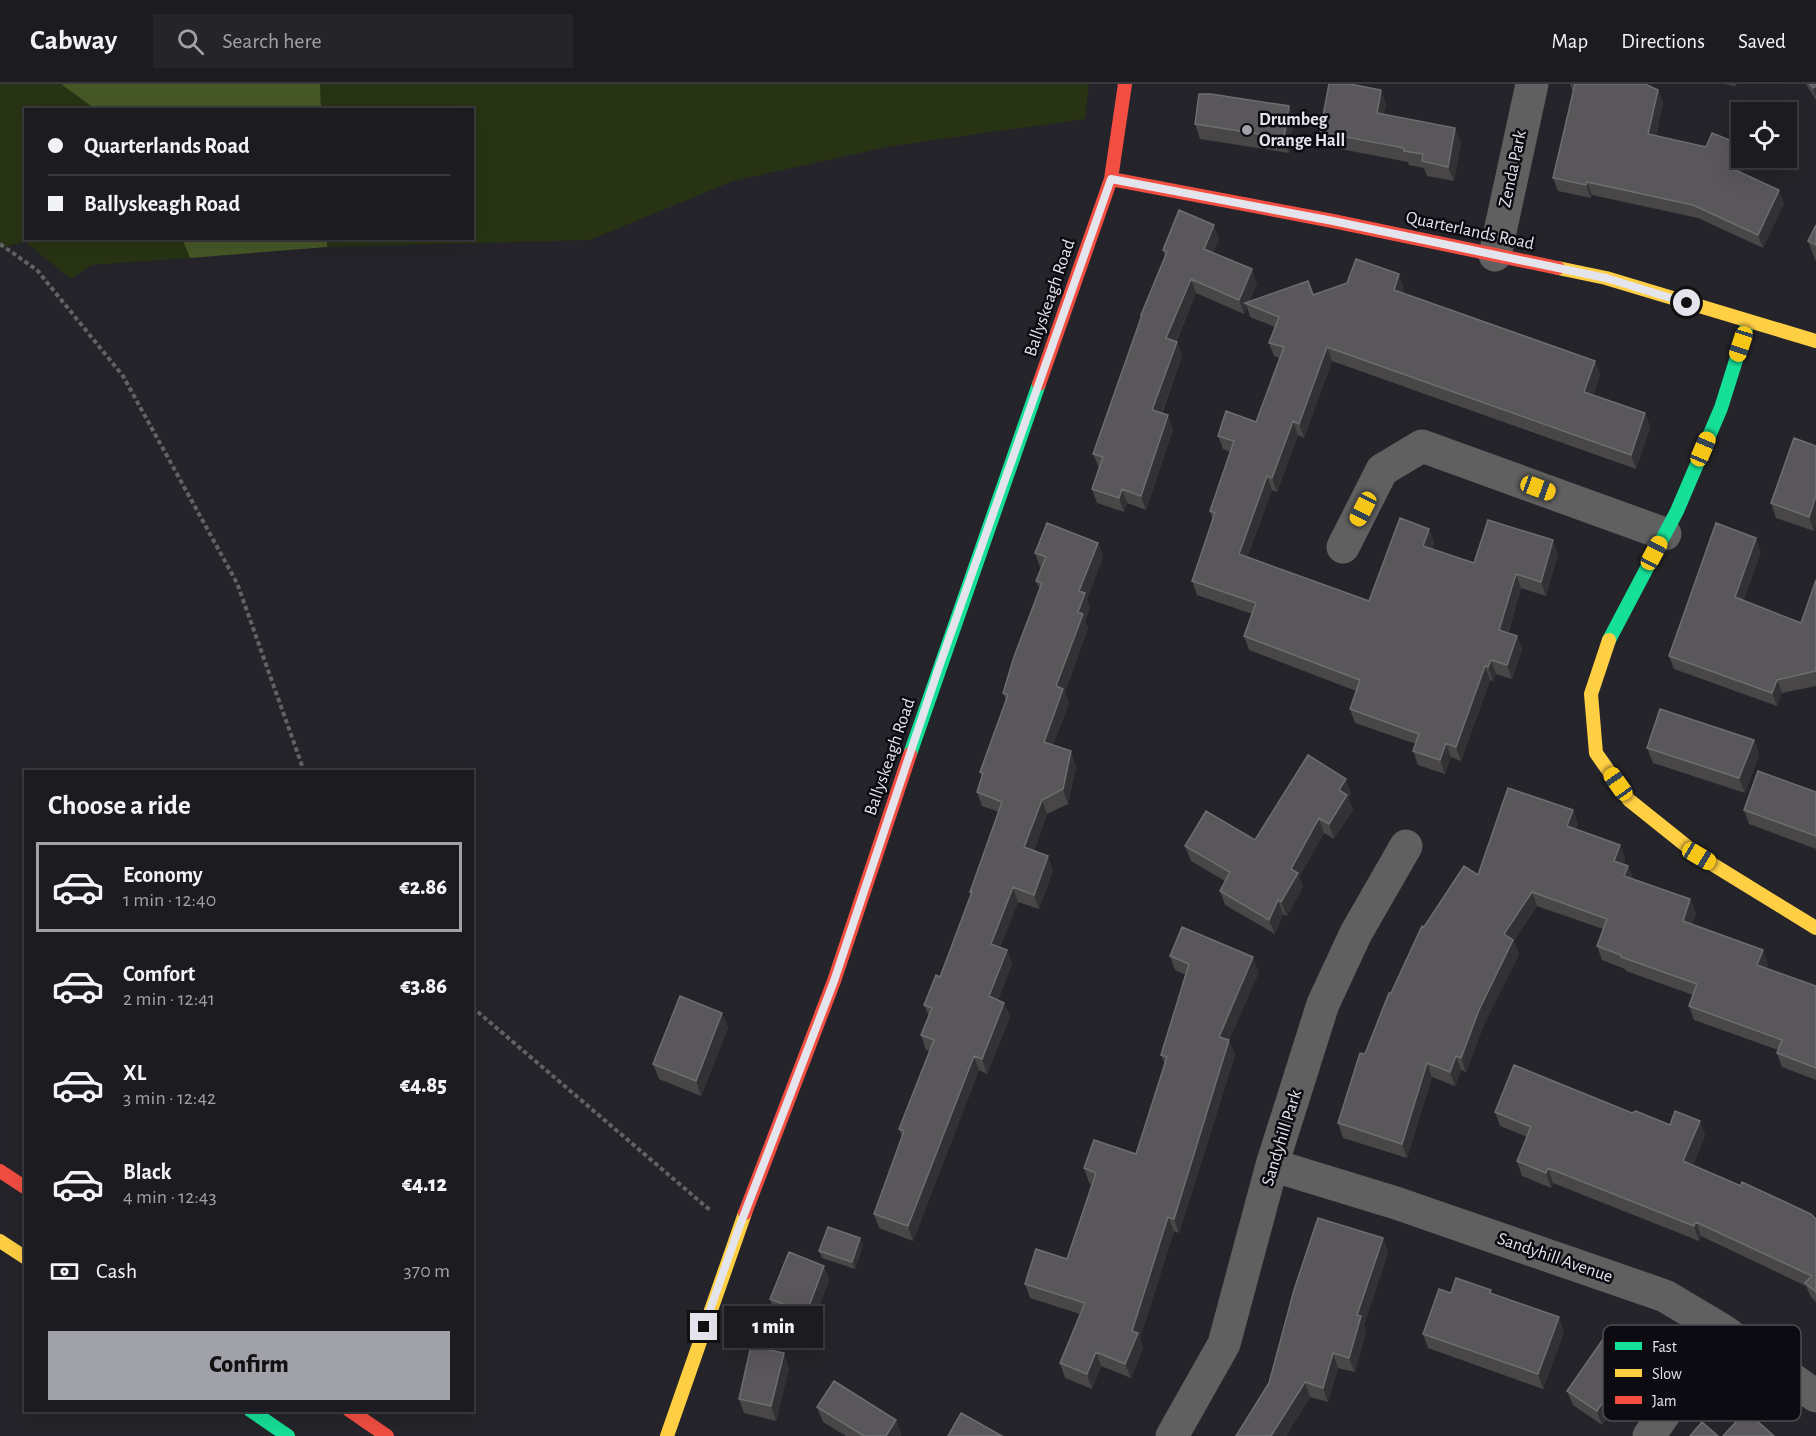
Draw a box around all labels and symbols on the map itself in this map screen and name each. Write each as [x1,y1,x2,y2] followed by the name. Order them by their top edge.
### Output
[1259,111,1345,150] place label: Drumbeg Orange Hall
[1240,123,1254,137] marker: Drumbeg Orange Hall
[1496,128,1530,209] street label: Zenda Park
[1404,209,1536,253] street label: Quarterlands Road
[1022,237,1078,359] street label: Ballyskeagh Road
[1673,289,1700,316] route start
[1727,324,1755,364] car
[1688,429,1718,469] car
[1518,473,1558,503] car
[1347,489,1379,529] car
[1638,533,1670,573] car
[862,696,918,818] street label: Ballyskeagh Road
[1600,764,1636,804] car
[1679,839,1719,873] car
[1259,1087,1305,1188] street label: Sandyhill Park
[1495,1230,1615,1286] street label: Sandyhill Avenue
[725,1306,824,1348] callout: 1 min
[690,1313,717,1340] route end
[1603,1325,1801,1421] legend
[1652,1339,1677,1355] text: Fast
[1652,1366,1682,1382] text: Slow
[1652,1393,1677,1409] text: Jam

